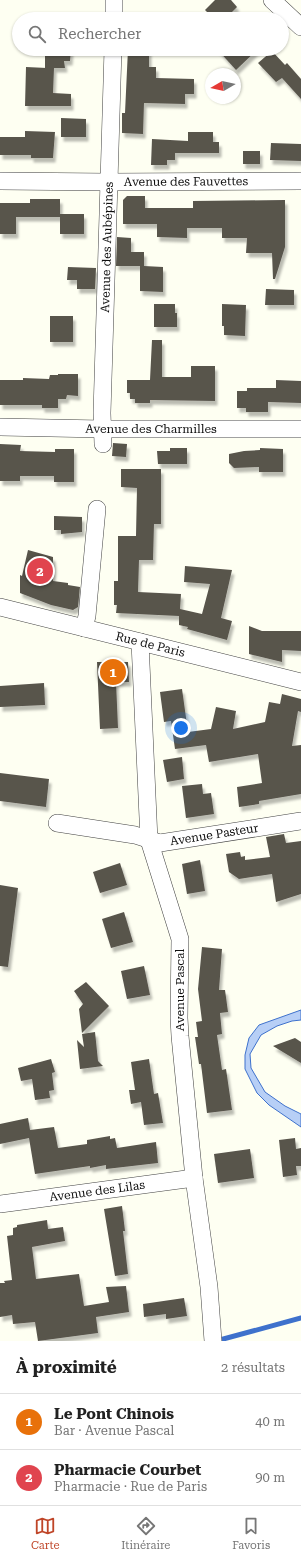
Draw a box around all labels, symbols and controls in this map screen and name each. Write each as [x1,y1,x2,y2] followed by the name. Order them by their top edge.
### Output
[12,12,289,56] search box
[26,23,48,45] icon: search
[58,25,141,43] text: Rechercher
[205,68,241,104] north arrow
[124,174,248,189] street label: Avenue des Fauvettes
[98,181,116,313] street label: Avenue des Aubépines
[85,422,217,436] street label: Avenue des Charmilles
[27,556,53,586] pin: 2
[114,629,187,660] street label: Rue de Paris
[100,657,126,687] pin: 1
[171,718,191,738] your location
[169,821,259,848] street label: Avenue Pasteur
[173,948,187,1031] street label: Avenue Pascal
[48,1178,146,1204] street label: Avenue des Lilas
[16,1357,117,1377] text: À proximité
[221,1360,285,1375] text: 2 résultats
[54,1405,174,1423] text: Le Pont Chinois
[25,1414,33,1429] text: 1
[255,1414,285,1429] text: 40 m
[54,1423,174,1438] text: Bar · Avenue Pascal
[54,1461,201,1479] text: Pharmacie Courbet
[25,1470,33,1485] text: 2
[255,1470,285,1485] text: 90 m
[54,1479,207,1494] text: Pharmacie · Rue de Paris
[31,1515,59,1552] tab: Carte
[121,1515,170,1552] tab: Itinéraire
[232,1515,270,1552] tab: Favoris

